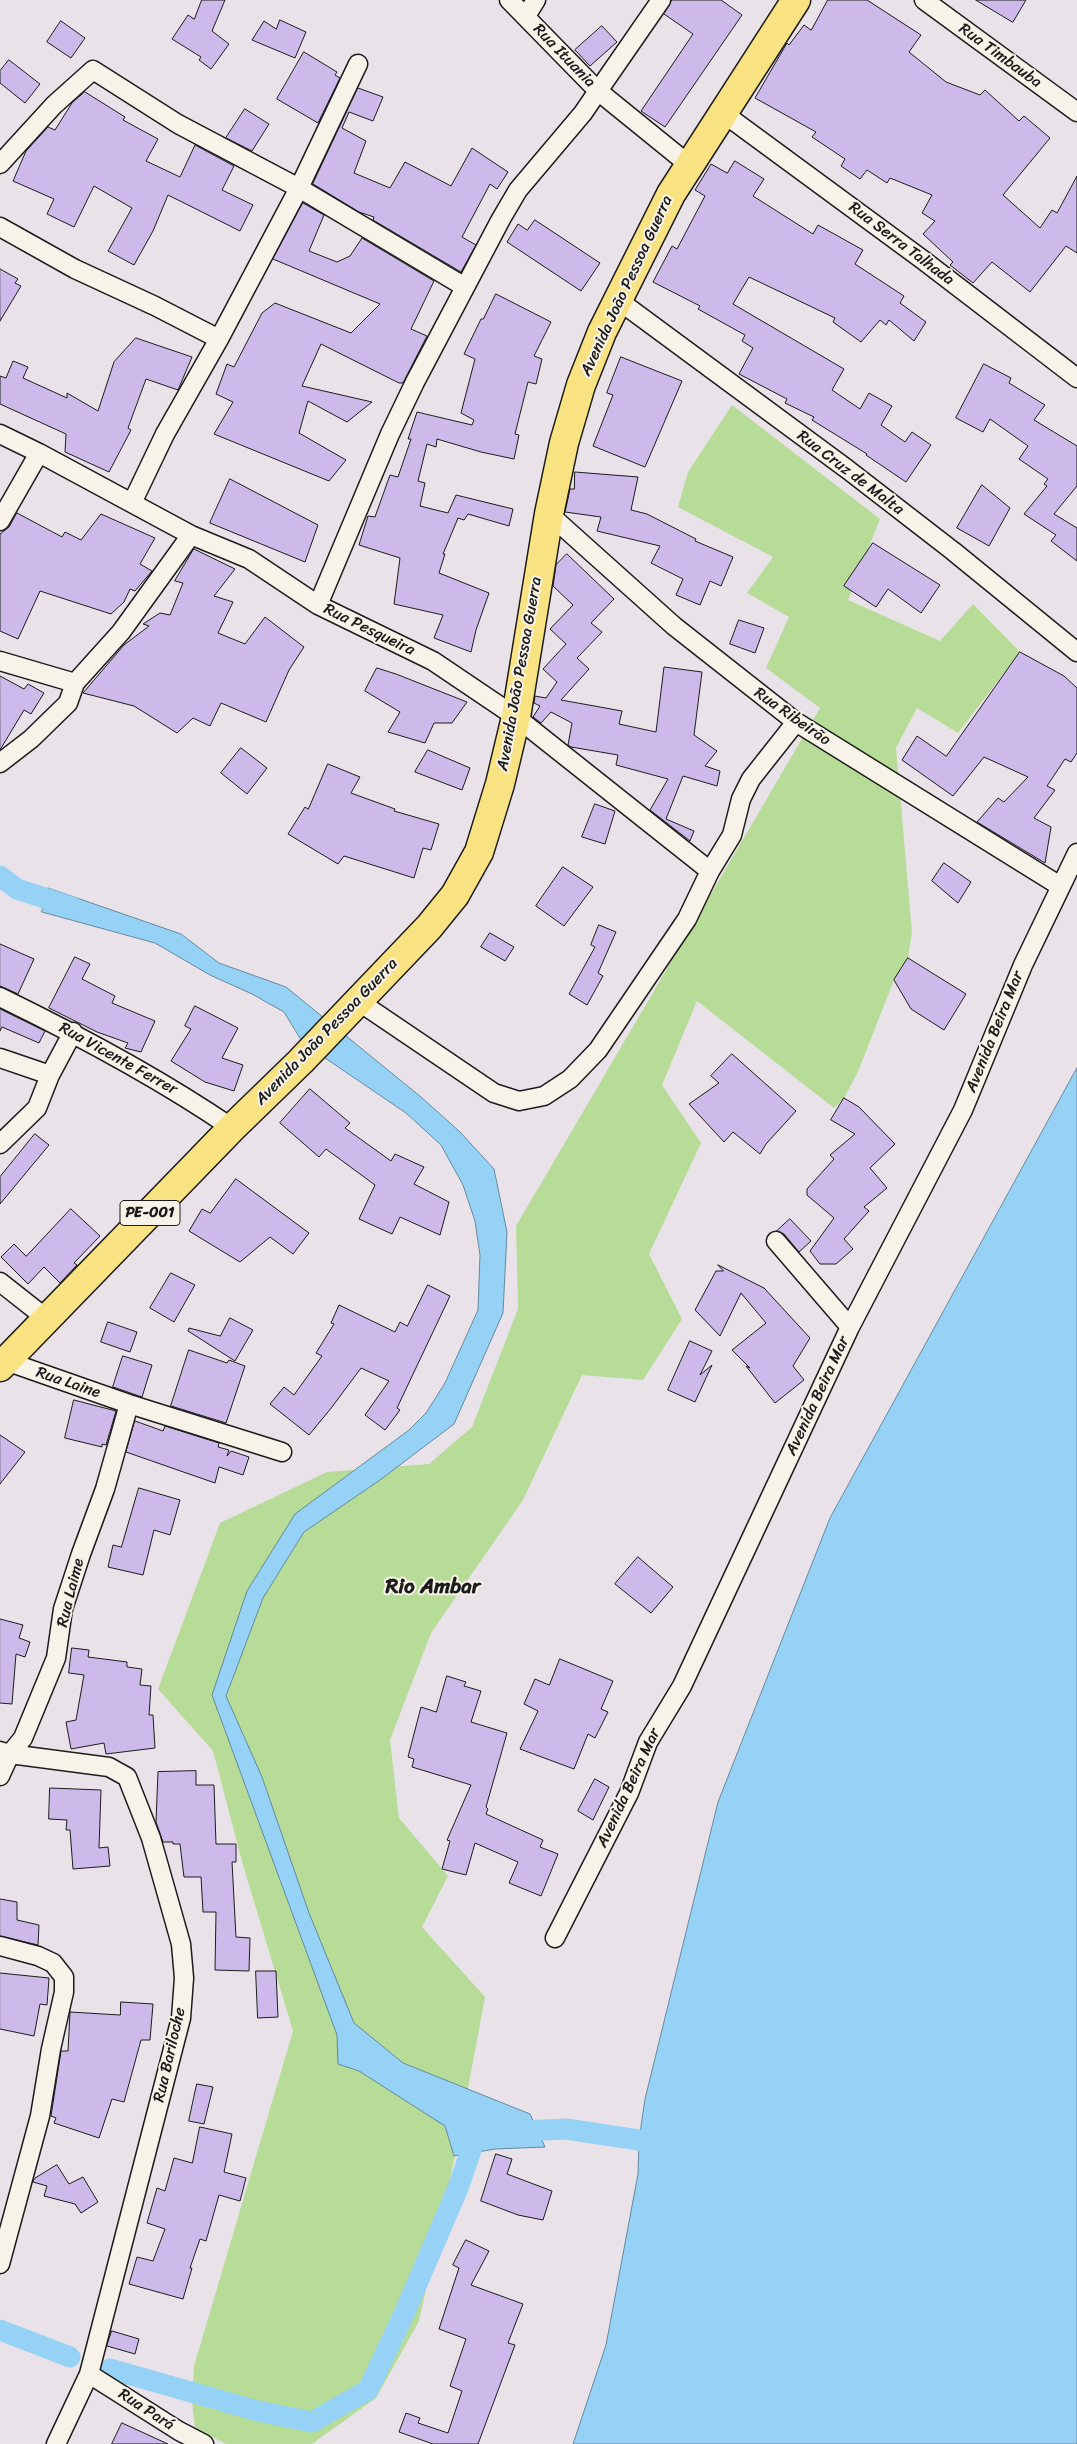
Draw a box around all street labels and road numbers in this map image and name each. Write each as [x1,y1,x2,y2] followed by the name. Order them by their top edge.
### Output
[955,19,1045,93] street label: Rua Timbauba
[529,20,599,92] street label: Rua Ituania
[577,193,677,379] street label: Avenida João Pessoa Guerra
[845,198,957,290] street label: Rua Serra Talhada
[793,427,907,519] street label: Rua Cruz de Malta
[493,575,547,773] street label: Avenida João Pessoa Guerra
[320,600,418,660] street label: Rua Pesqueira
[750,684,834,750] street label: Rua Ribeirão
[252,955,402,1109] street label: Avenida João Pessoa Guerra
[962,969,1028,1095] street label: Avenida Beira Mar
[55,1019,181,1099] street label: Rua Vicente Ferrer
[120,1200,180,1226] road number: PE-001
[782,1334,854,1458] street label: Avenida Beira Mar
[33,1363,103,1403] street label: Rua Laine
[53,1557,89,1629] street label: Rua Laime
[593,1726,665,1850] street label: Avenida Beira Mar
[150,2006,190,2104] street label: Rua Bariloche
[114,2385,178,2435] street label: Rua Pará

